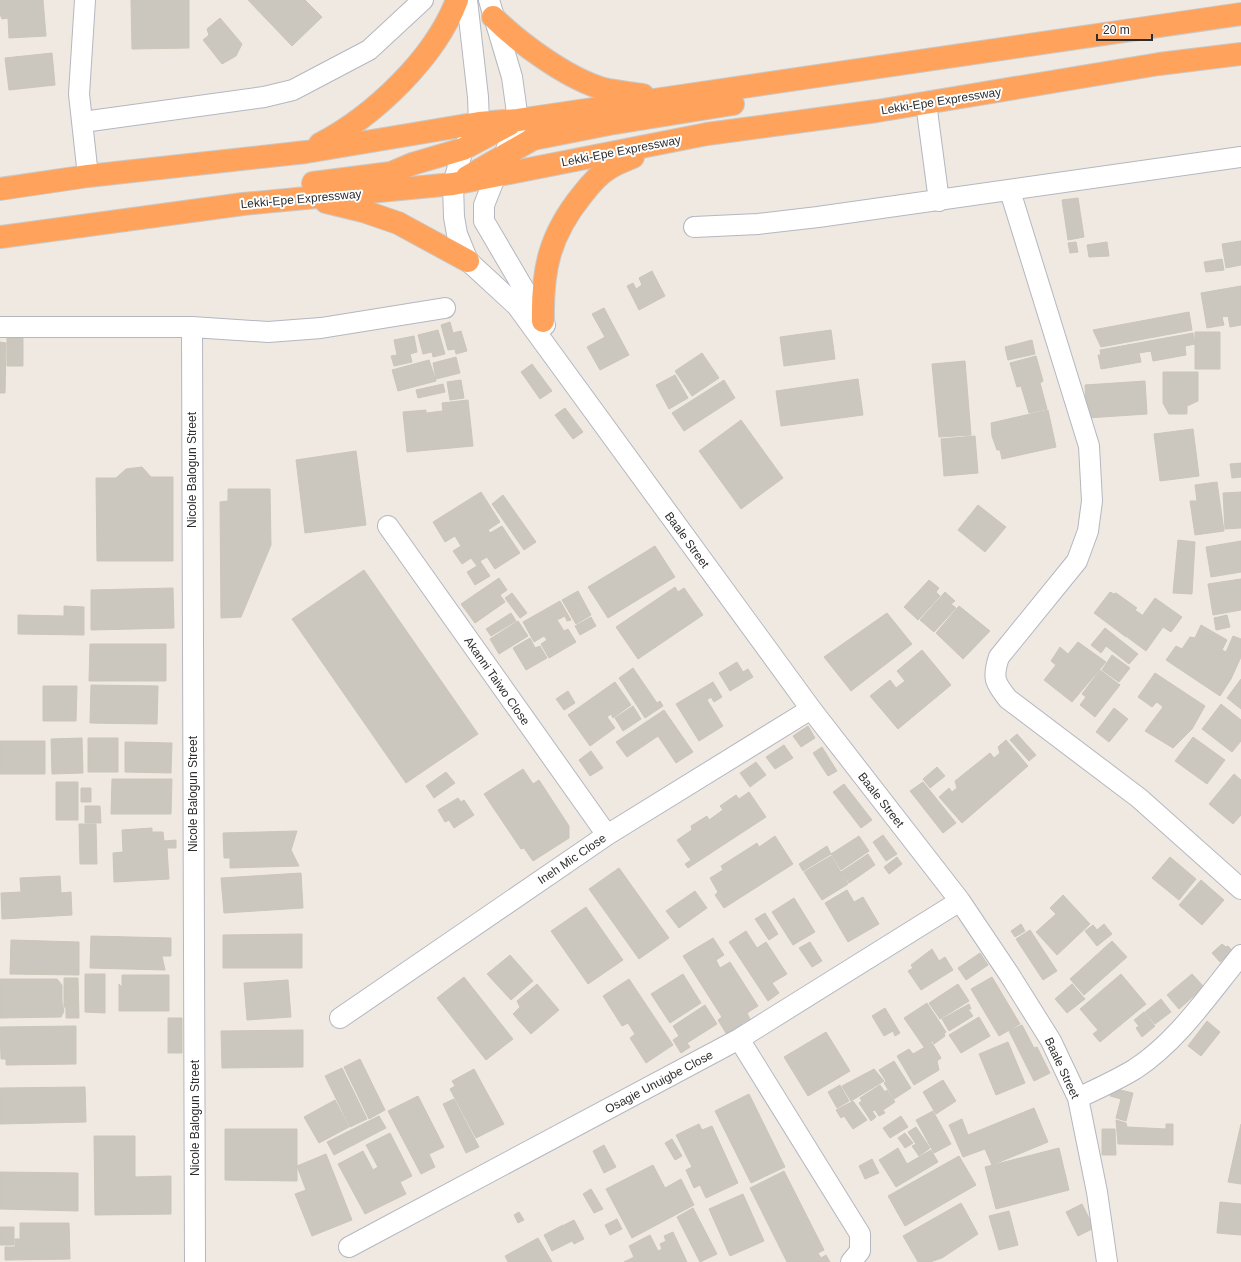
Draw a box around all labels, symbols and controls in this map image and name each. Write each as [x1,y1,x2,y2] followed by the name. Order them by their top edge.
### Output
[1097,16,1152,42] scale bar
[1103,23,1130,37] text: 20 m
[880,85,1002,117] street label: Lekki-Epe Expressway
[560,133,682,169] street label: Lekki-Epe Expressway
[240,187,362,211] street label: Lekki-Epe Expressway
[185,411,199,528] street label: Nicole Balogun Street
[662,509,712,571] street label: Baale Street
[461,634,533,728] street label: Akanni Taiwo Close
[186,735,200,852] street label: Nicole Balogun Street
[855,770,907,831] street label: Baale Street
[535,831,609,887] street label: Ineh Mic Close
[1042,1035,1083,1101] street label: Baale Street
[603,1047,716,1116] street label: Osagie Unuigbe Close
[188,1059,202,1176] street label: Nicole Balogun Street

